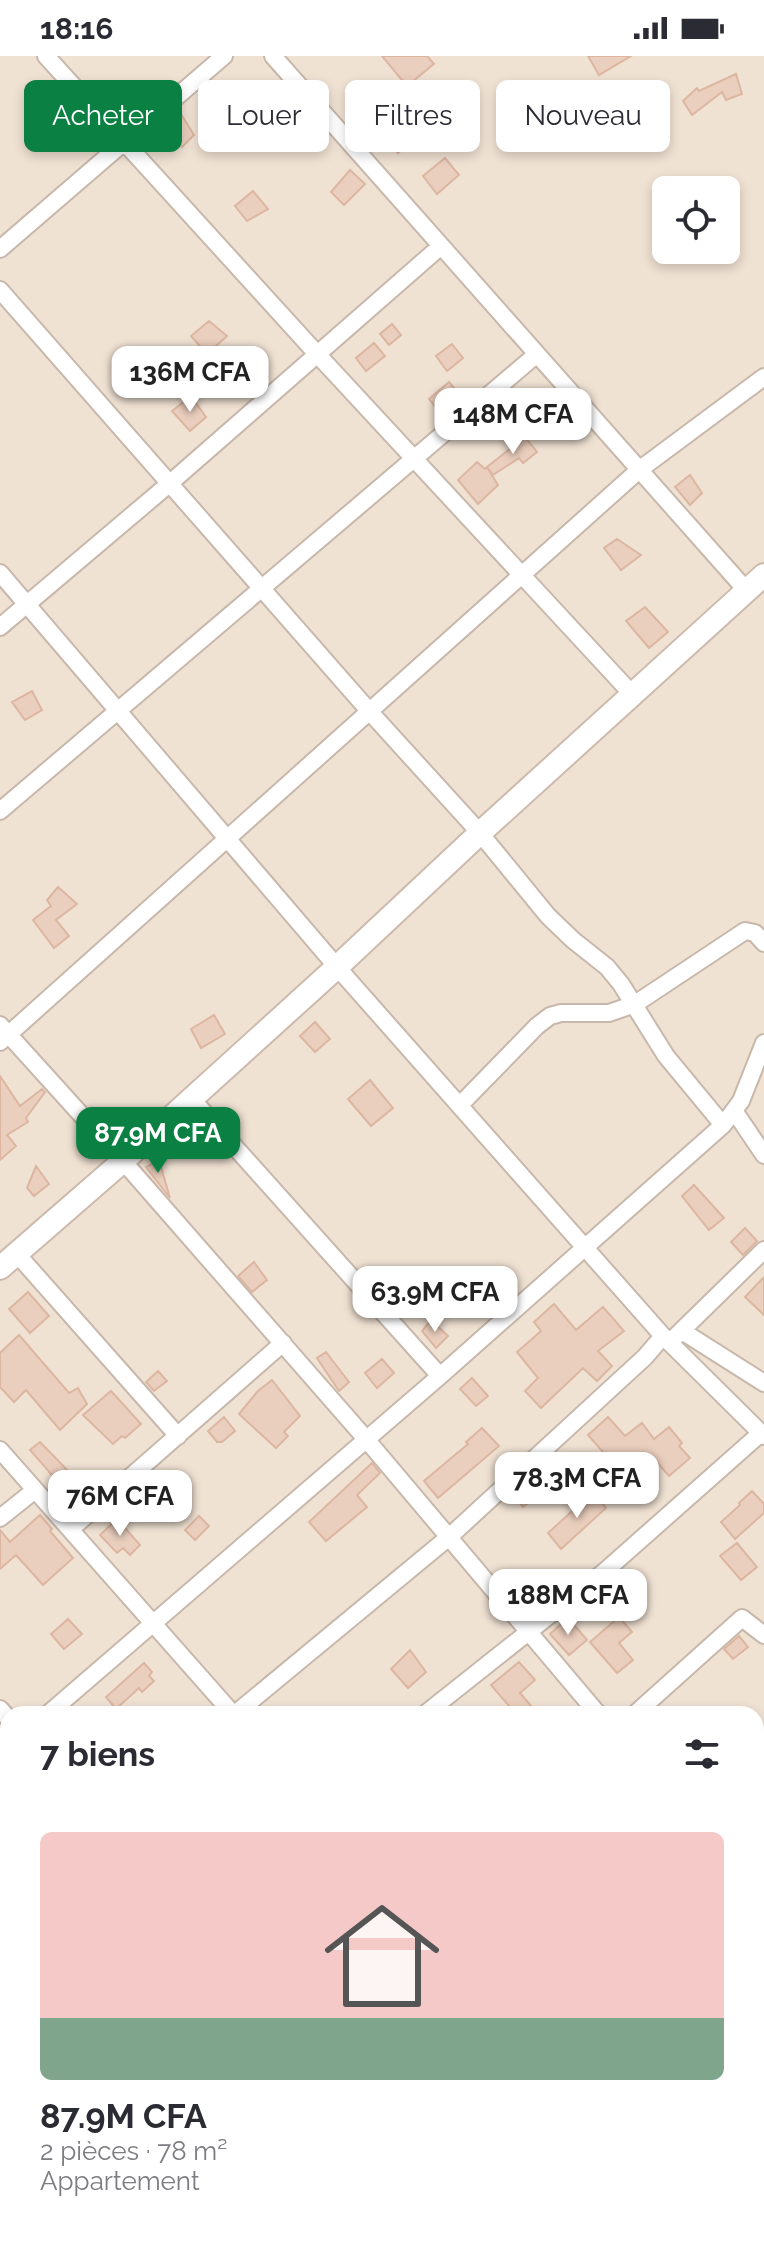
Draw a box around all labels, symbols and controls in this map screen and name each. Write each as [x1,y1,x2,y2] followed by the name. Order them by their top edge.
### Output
[40,11,113,46] text: 18:16
[24,80,182,152] chip: Acheter
[198,80,329,152] chip: Louer
[345,80,480,152] chip: Filtres
[496,80,670,152] chip: Nouveau
[652,176,740,264] map controls
[652,176,740,264] button: locate
[107,346,273,414] pin: 136M CFA
[130,357,250,387] text: 136M CFA
[430,388,596,456] pin: 148M CFA
[452,399,574,429] text: 148M CFA
[66,1107,250,1175] pin: 87.9M CFA
[94,1118,222,1148] text: 87.9M CFA
[343,1266,527,1334] pin: 63.9M CFA
[371,1277,499,1307] text: 63.9M CFA
[485,1452,669,1520] pin: 78.3M CFA
[513,1463,641,1493] text: 78.3M CFA
[46,1470,194,1538] pin: 76M CFA
[66,1481,174,1511] text: 76M CFA
[485,1569,651,1637] pin: 188M CFA
[507,1580,629,1610] text: 188M CFA
[680,1732,724,1776] icon: filters
[40,1734,155,1774] text: 7 biens
[310,1884,454,2028] icon: home
[40,2096,207,2136] text: 87.9M CFA
[40,2136,227,2166] text: 2 pièces · 78 m²
[40,2166,200,2196] text: Appartement

